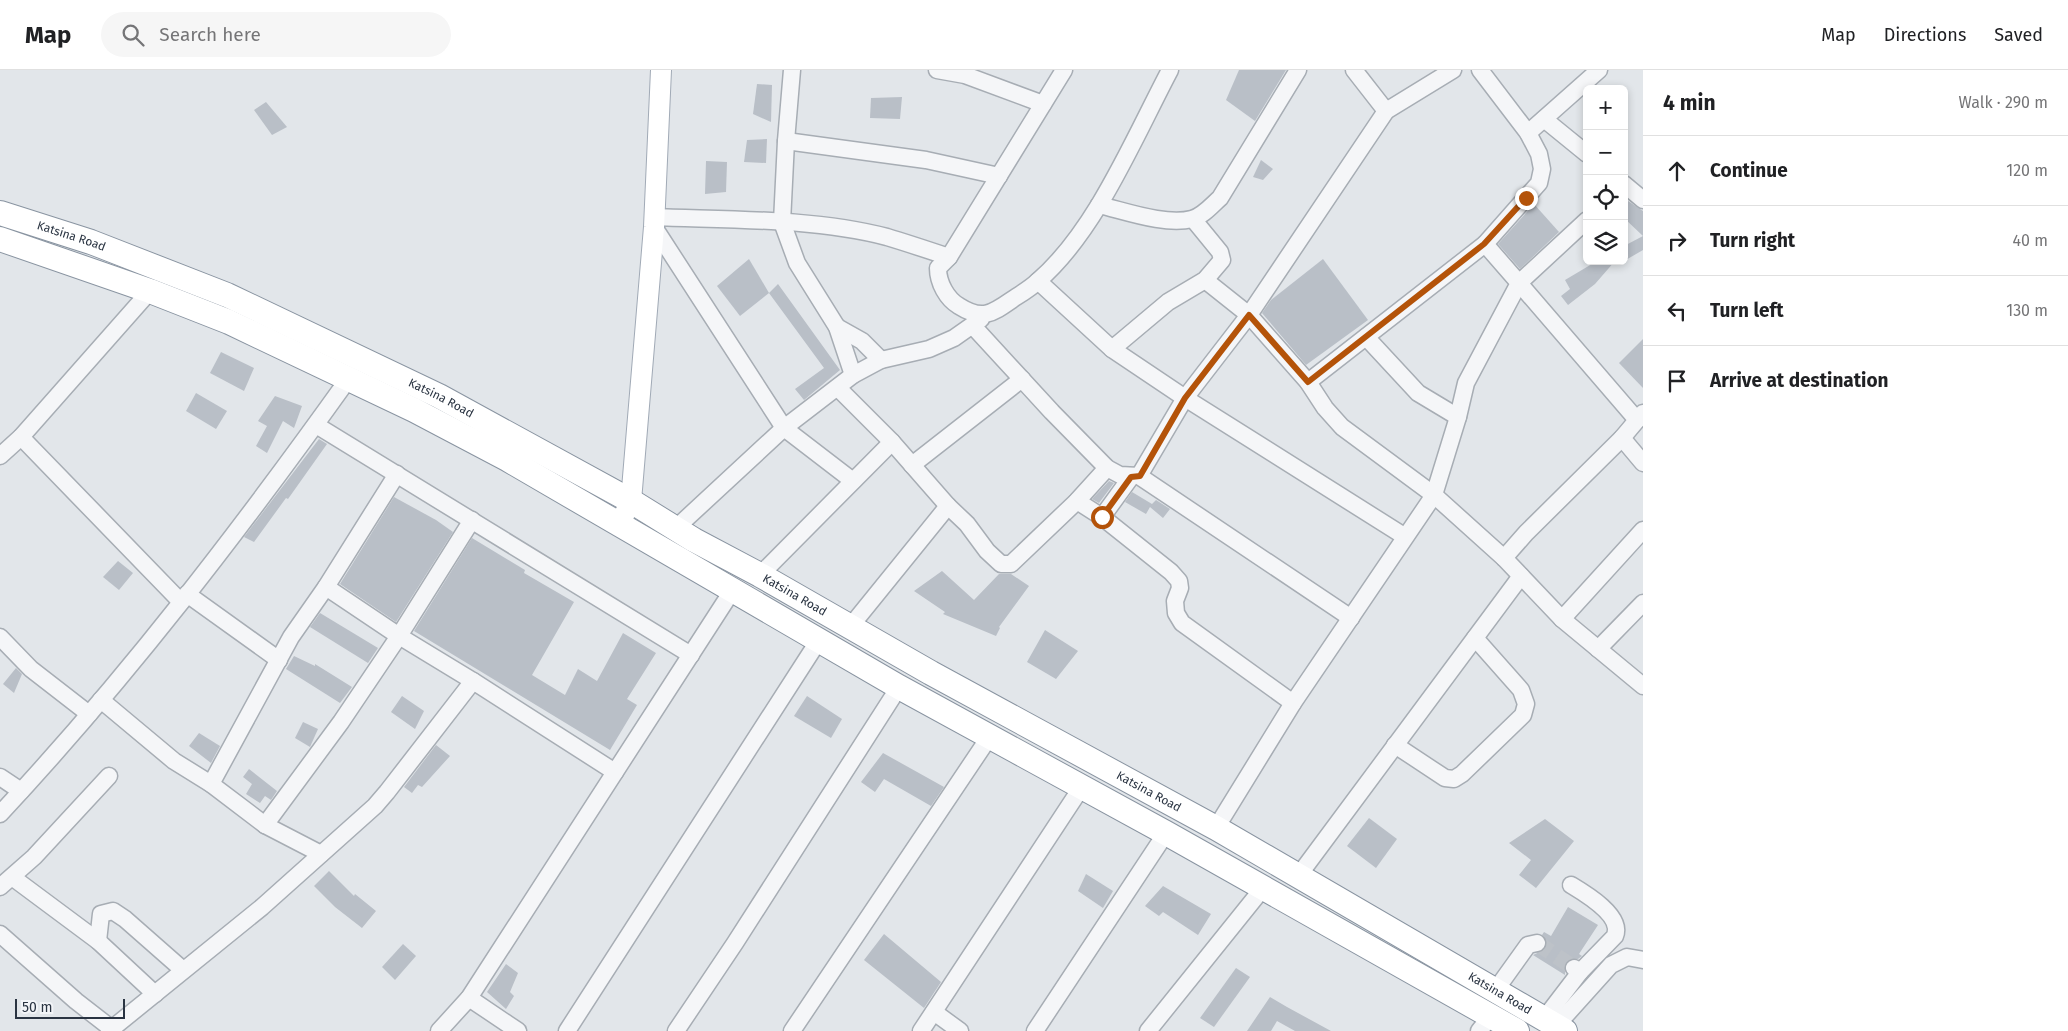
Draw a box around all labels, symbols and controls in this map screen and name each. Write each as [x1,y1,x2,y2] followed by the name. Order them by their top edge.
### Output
[101,12,451,57] search box
[25,21,71,49] text: Map
[119,21,147,49] icon: search
[159,23,261,46] text: Search here
[1821,24,1856,46] text: Map
[1884,24,1966,46] text: Directions
[1994,24,2043,46] text: Saved
[1583,85,1628,265] map controls
[1583,85,1628,130] button: +
[1663,90,1716,116] text: 4 min
[1958,93,2048,112] text: Walk · 290 m
[1583,130,1628,175] button: −
[1663,157,1691,185] icon: ahead
[1710,159,1788,182] text: Continue
[2006,161,2048,180] text: 120 m
[1583,175,1628,220] button: locate
[1515,187,1538,210] route end
[35,218,108,254] street label: Katsina Road
[1583,220,1628,265] button: layers
[1663,227,1691,255] icon: right
[1710,229,1795,252] text: Turn right
[2013,231,2048,250] text: 40 m
[1663,297,1691,325] icon: left
[1710,299,1784,322] text: Turn left
[2006,301,2048,320] text: 130 m
[1663,367,1691,395] icon: arrive
[1710,369,1889,392] text: Arrive at destination
[406,376,476,421] street label: Katsina Road
[1091,506,1114,529] route start
[760,571,829,619] street label: Katsina Road
[1114,768,1184,815] street label: Katsina Road
[1466,969,1534,1017] street label: Katsina Road
[15,996,125,1019] scale bar
[22,999,53,1016] text: 50 m

